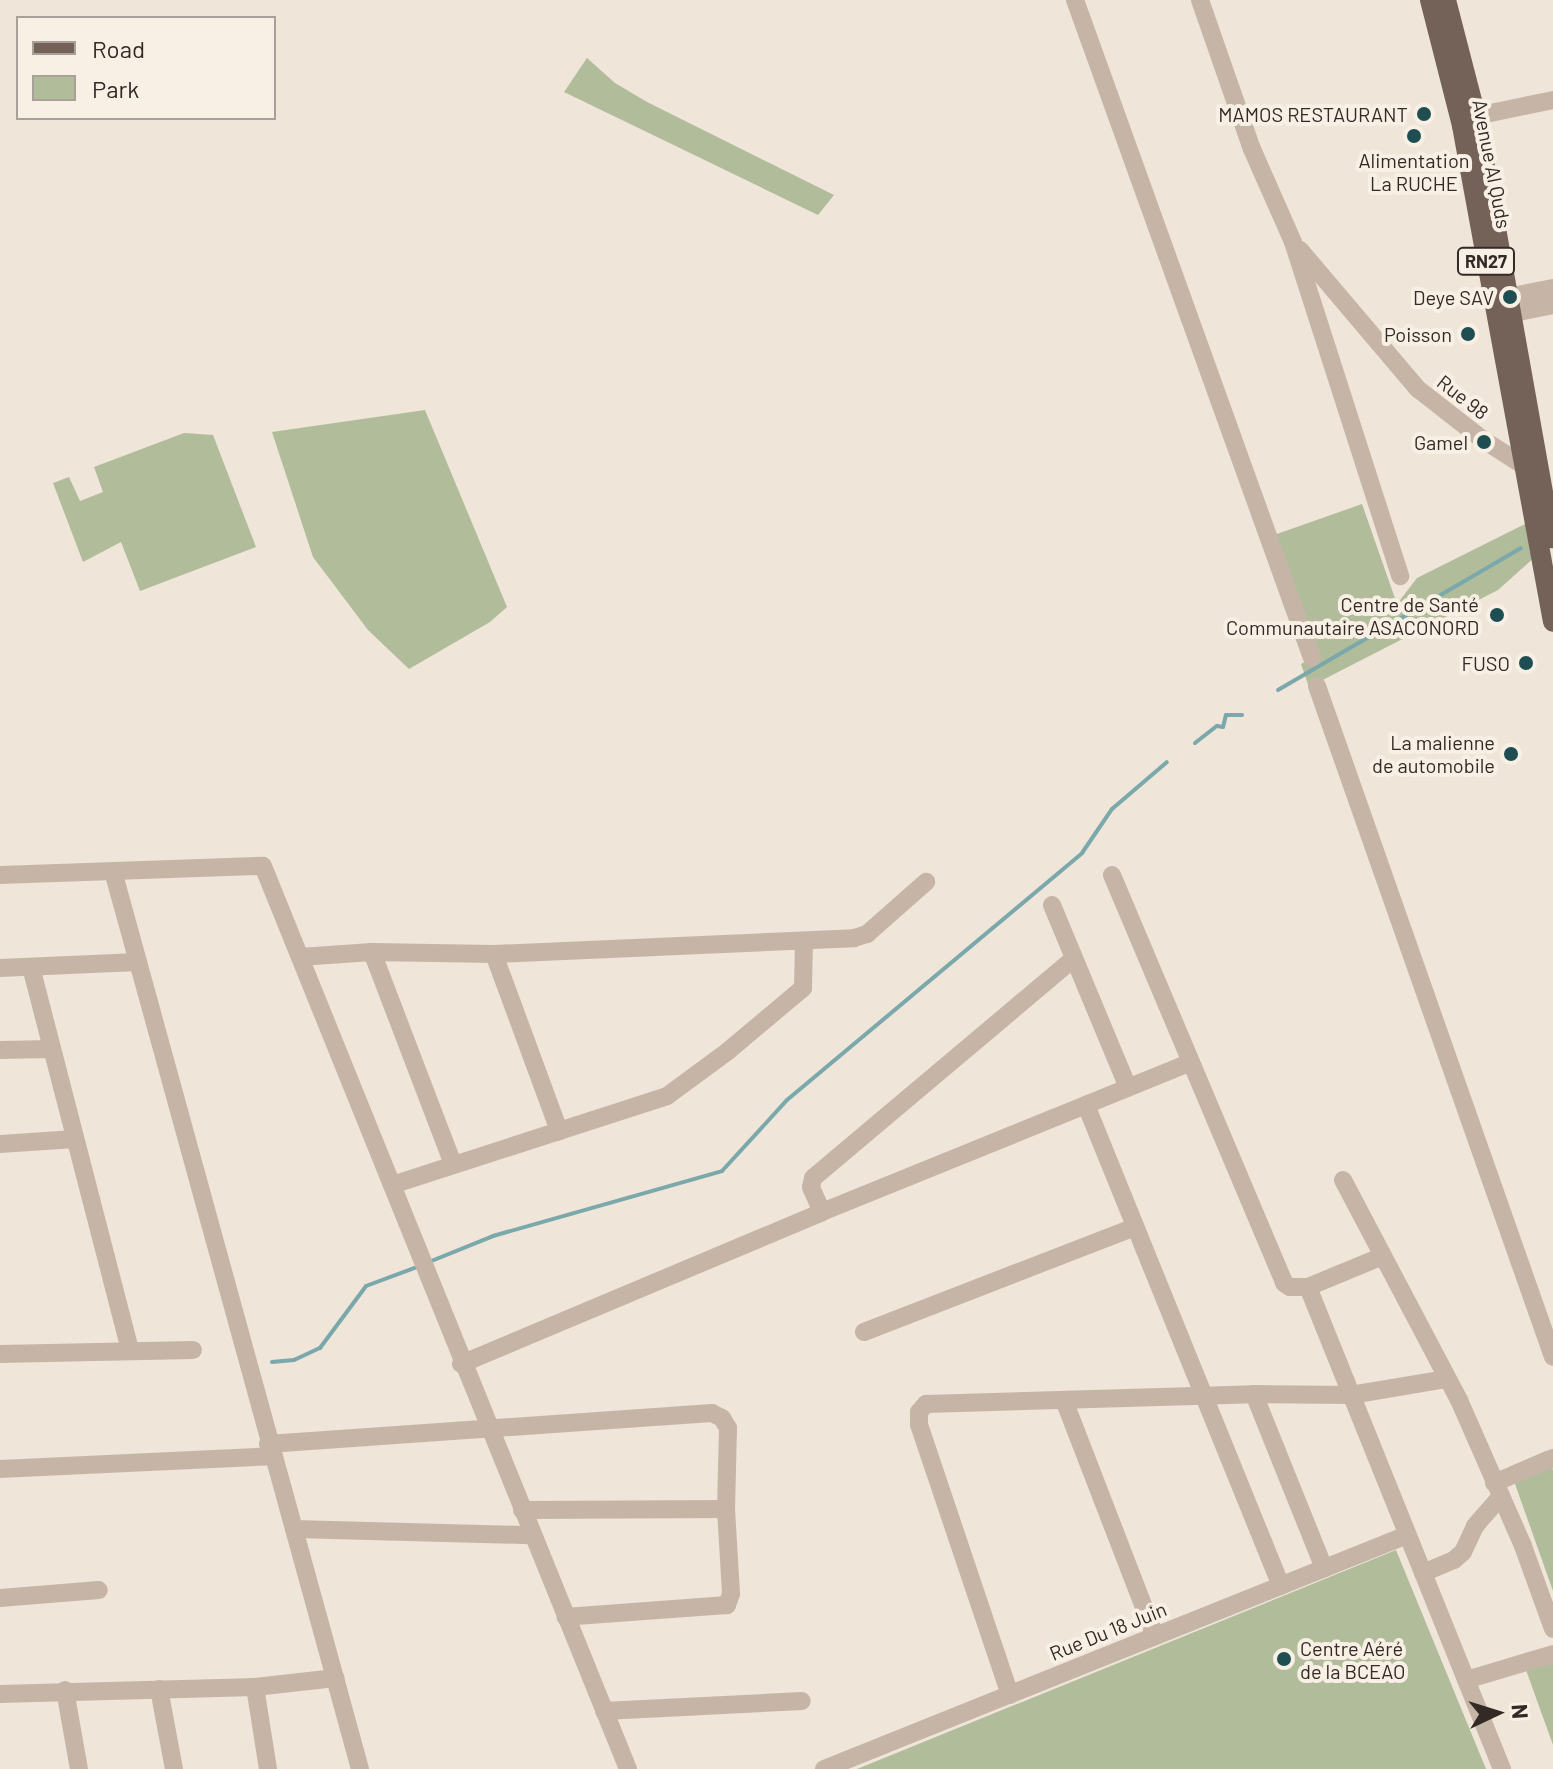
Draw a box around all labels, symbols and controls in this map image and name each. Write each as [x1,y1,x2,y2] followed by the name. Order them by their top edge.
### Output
[16,16,276,120] legend
[92,34,145,63] text: Road
[92,74,139,103] text: Park
[1468,97,1516,231] street label: Avenue Al Quds
[1218,102,1408,126] place label: MAMOS RESTAURANT
[1415,105,1433,123] marker: MAMOS RESTAURANT
[1405,127,1423,145] marker: Alimentation La RUCHE
[1358,148,1470,195] place label: Alimentation La RUCHE
[1456,247,1516,275] road number: RN27
[1413,285,1494,309] place label: Deye SAV
[1501,288,1519,306] marker: Deye SAV
[1384,322,1452,346] place label: Poisson
[1459,325,1477,343] marker: Poisson
[1433,370,1493,424] street label: Rue 98
[1414,430,1468,454] place label: Gamel
[1475,433,1493,451] marker: Gamel
[1226,592,1479,639] place label: Centre de Santé Communautaire ASACONORD
[1486,604,1508,626] marker: Centre de Santé Communautaire ASACONORD
[1462,651,1510,675] place label: FUSO
[1517,654,1535,672] marker: FUSO
[1372,730,1495,777] place label: La malienne de automobile
[1502,745,1520,763] marker: La malienne de automobile
[1046,1597,1170,1665] street label: Rue Du 18 Juin
[1300,1636,1405,1683] place label: Centre Aéré de la BCEAO
[1275,1650,1293,1668] marker: Centre Aéré de la BCEAO
[1457,1673,1537,1753] north arrow
[1507,1703,1534,1720] text: N

